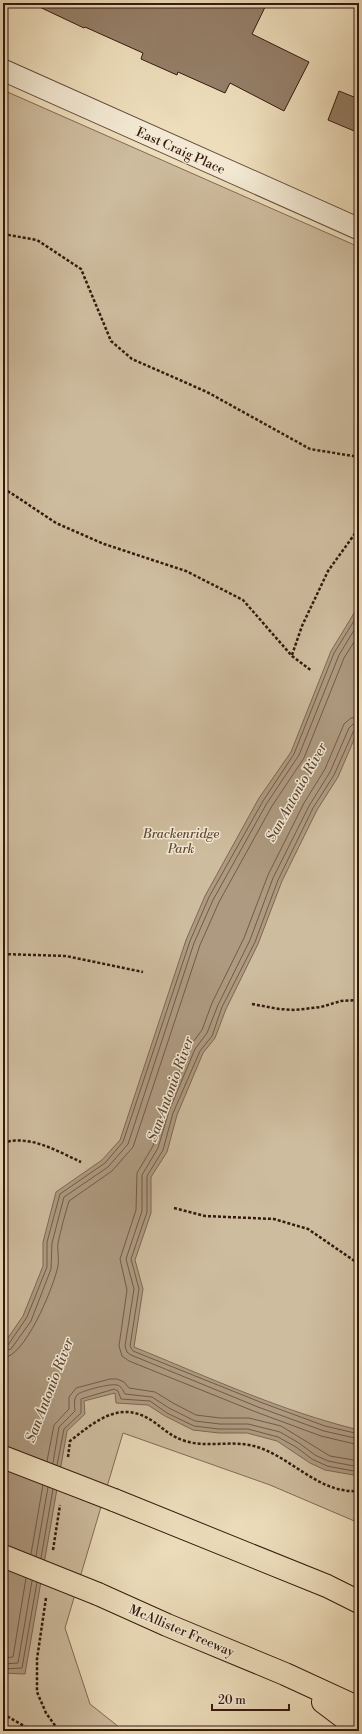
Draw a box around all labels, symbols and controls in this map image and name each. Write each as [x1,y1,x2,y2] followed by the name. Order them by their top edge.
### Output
[134,124,228,178] street label: East Craig Place
[262,739,332,845] water label: San Antonio River
[142,826,219,857] park label: Brackenridge Park
[144,1033,199,1144] water label: San Antonio River
[22,1335,79,1445] water label: San Antonio River
[126,1601,237,1661] street label: McAllister Freeway
[212,1686,289,1712] scale bar
[218,1693,246,1708] text: 20 m

